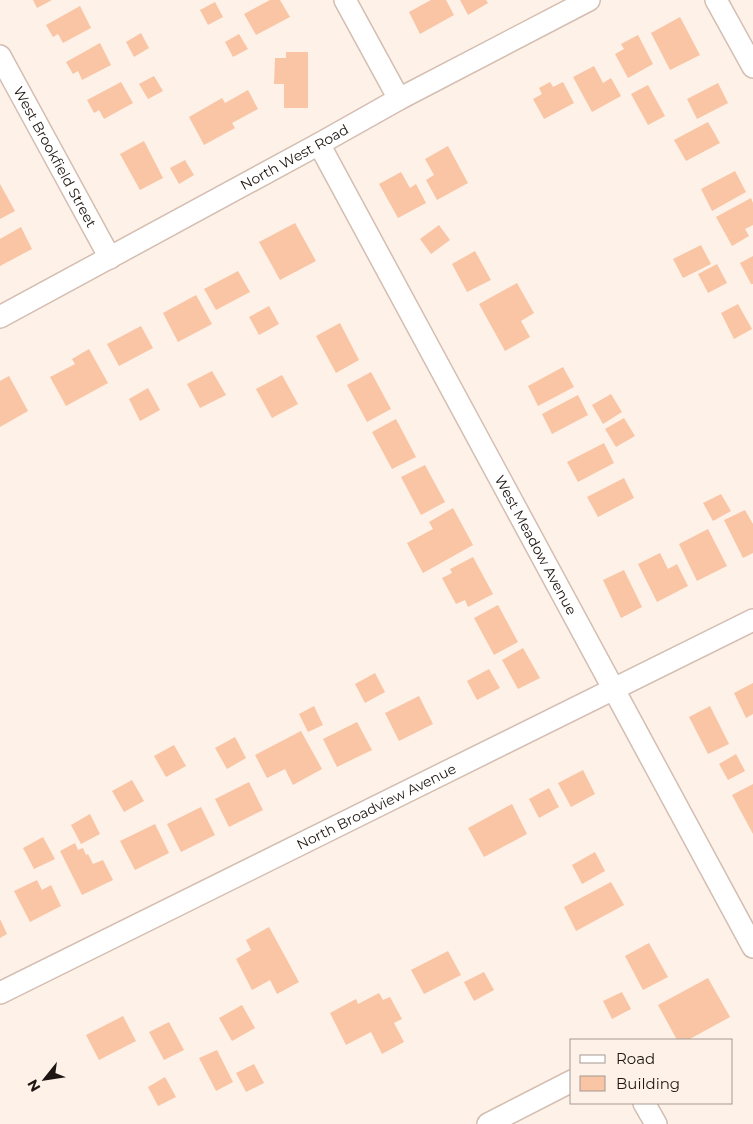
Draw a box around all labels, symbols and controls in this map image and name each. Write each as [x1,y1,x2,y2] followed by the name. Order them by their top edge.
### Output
[9,83,101,231] street label: West Brookfield Street
[237,120,352,194] street label: North West Road
[491,472,581,618] street label: West Meadow Avenue
[294,759,459,854] street label: North Broadview Avenue
[570,1039,733,1104] legend
[616,1049,655,1068] text: Road
[20,1054,70,1104] north arrow
[616,1074,680,1093] text: Building
[23,1076,44,1095] text: N

